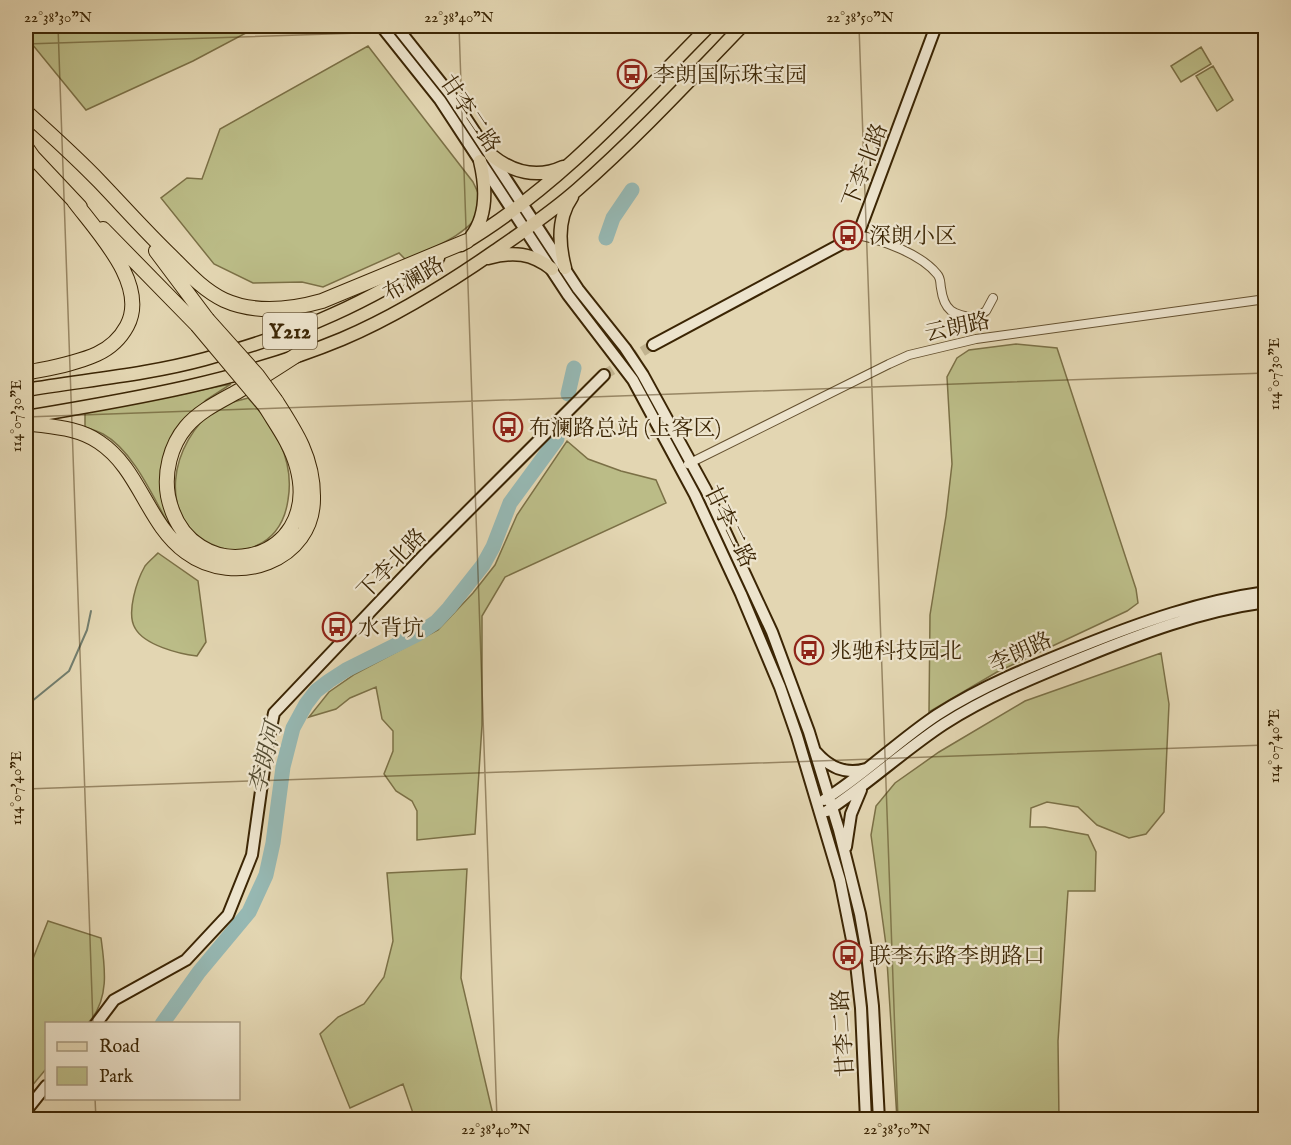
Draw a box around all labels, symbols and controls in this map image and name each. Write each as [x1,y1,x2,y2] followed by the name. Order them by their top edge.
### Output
[24,8,92,27] text: 22°38'30"N
[424,8,494,27] text: 22°38'40"N
[826,8,894,27] text: 22°38'50"N
[616,58,648,90] bus stop icon: 李朗国际珠宝园
[653,62,807,90] place label: 李朗国际珠宝园
[433,70,506,158] street label: 甘李二路
[837,120,895,212] street label: 下李北路
[832,219,864,251] bus stop icon: 深朗小区
[869,223,957,251] place label: 深朗小区
[378,251,450,308] street label: 布澜路
[922,307,993,349] street label: 云朗路
[263,313,317,349] road number: Y212
[1265,338,1284,410] text: 114°07'30"E
[7,380,26,452] text: 114°07'30"E
[492,411,524,443] bus stop icon: 布澜路总站 (上客区)
[529,415,721,443] place label: 布澜路总站 (上客区)
[697,481,761,573] street label: 甘李二路
[352,523,433,606] street label: 下李北路
[321,611,353,643] bus stop icon: 水背坑
[358,615,424,643] place label: 水背坑
[985,627,1057,679] street label: 李朗路
[793,634,825,666] bus stop icon: 兆驰科技园北
[830,638,962,666] place label: 兆驰科技园北
[1265,709,1284,783] text: 114°07'40"E
[243,716,291,797] water label: 李朗河
[7,751,26,825] text: 114°07'40"E
[832,939,864,971] bus stop icon: 联李东路李朗路口
[869,943,1045,971] place label: 联李东路李朗路口
[827,988,861,1078] street label: 甘李二路
[45,1022,240,1100] legend
[99,1036,140,1059] text: Road
[99,1066,134,1089] text: Park
[461,1120,531,1139] text: 22°38'40"N
[863,1120,931,1139] text: 22°38'50"N

